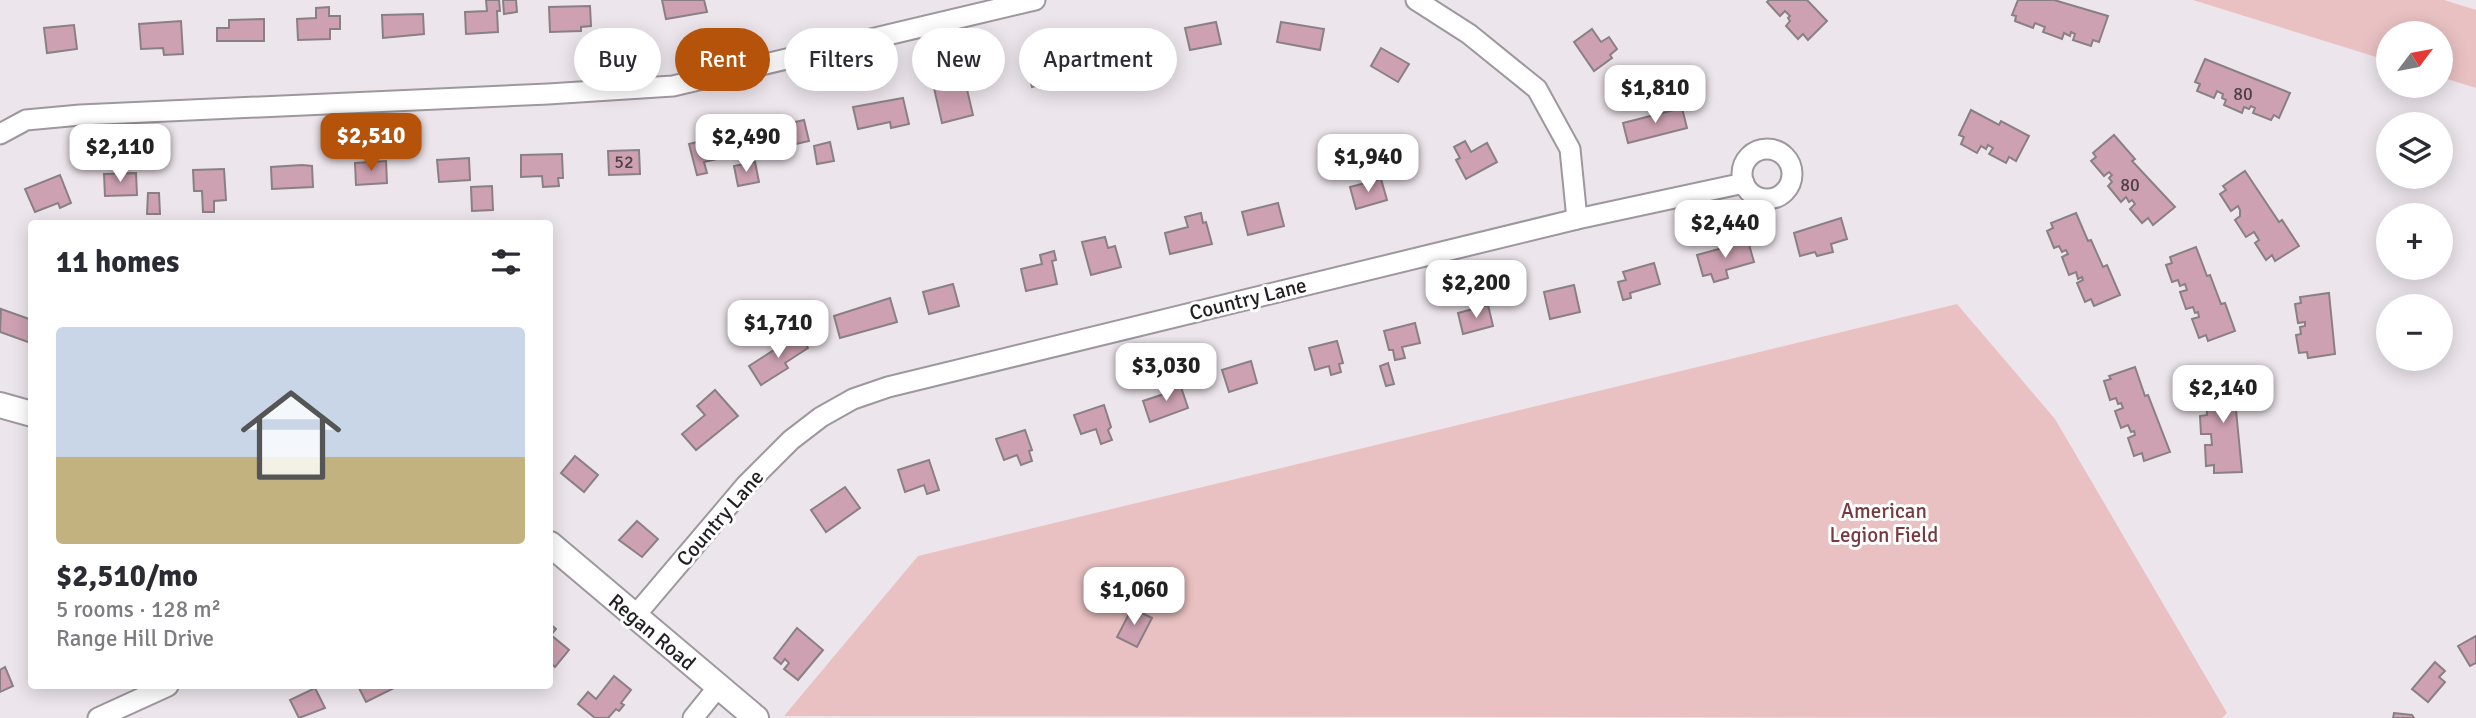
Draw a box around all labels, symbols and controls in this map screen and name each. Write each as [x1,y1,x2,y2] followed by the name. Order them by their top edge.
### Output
[2376,21,2454,98] north arrow
[2376,21,2453,371] map controls
[574,28,661,91] chip: Buy
[675,28,770,91] chip: Rent
[784,28,898,91] chip: Filters
[912,28,1005,91] chip: New
[1019,28,1177,91] chip: Apartment
[1598,66,1712,125] pin: $1,810
[1621,73,1689,102] text: $1,810
[2233,83,2253,105] house number: 80
[2376,112,2453,189] button: layers
[314,114,428,173] pin: $2,510
[689,114,803,174] pin: $2,490
[337,121,405,150] text: $2,510
[712,122,780,151] text: $2,490
[63,124,177,184] pin: $2,110
[86,132,154,161] text: $2,110
[1311,134,1425,194] pin: $1,940
[1334,142,1402,171] text: $1,940
[614,151,634,173] house number: 52
[2120,174,2140,196] house number: 80
[1668,201,1782,260] pin: $2,440
[2376,203,2453,280] button: +
[1691,208,1759,237] text: $2,440
[487,243,525,281] icon: filters
[56,244,179,281] text: 11 homes
[1419,260,1533,320] pin: $2,200
[1442,268,1510,297] text: $2,200
[1187,272,1309,326] street label: Country Lane
[2376,294,2453,371] button: −
[721,300,835,360] pin: $1,710
[744,308,812,337] text: $1,710
[1109,344,1223,403] pin: $3,030
[1132,351,1200,380] text: $3,030
[2166,366,2280,425] pin: $2,140
[228,372,354,498] icon: home
[2189,373,2257,402] text: $2,140
[671,464,769,572] street label: Country Lane
[1830,498,1938,548] park label: American Legion Field
[56,558,198,595] text: $2,510/mo
[1077,568,1191,627] pin: $1,060
[1100,575,1168,604] text: $1,060
[603,588,701,676] street label: Regan Road
[56,595,221,624] text: 5 rooms · 128 m²
[56,624,214,653] text: Range Hill Drive

